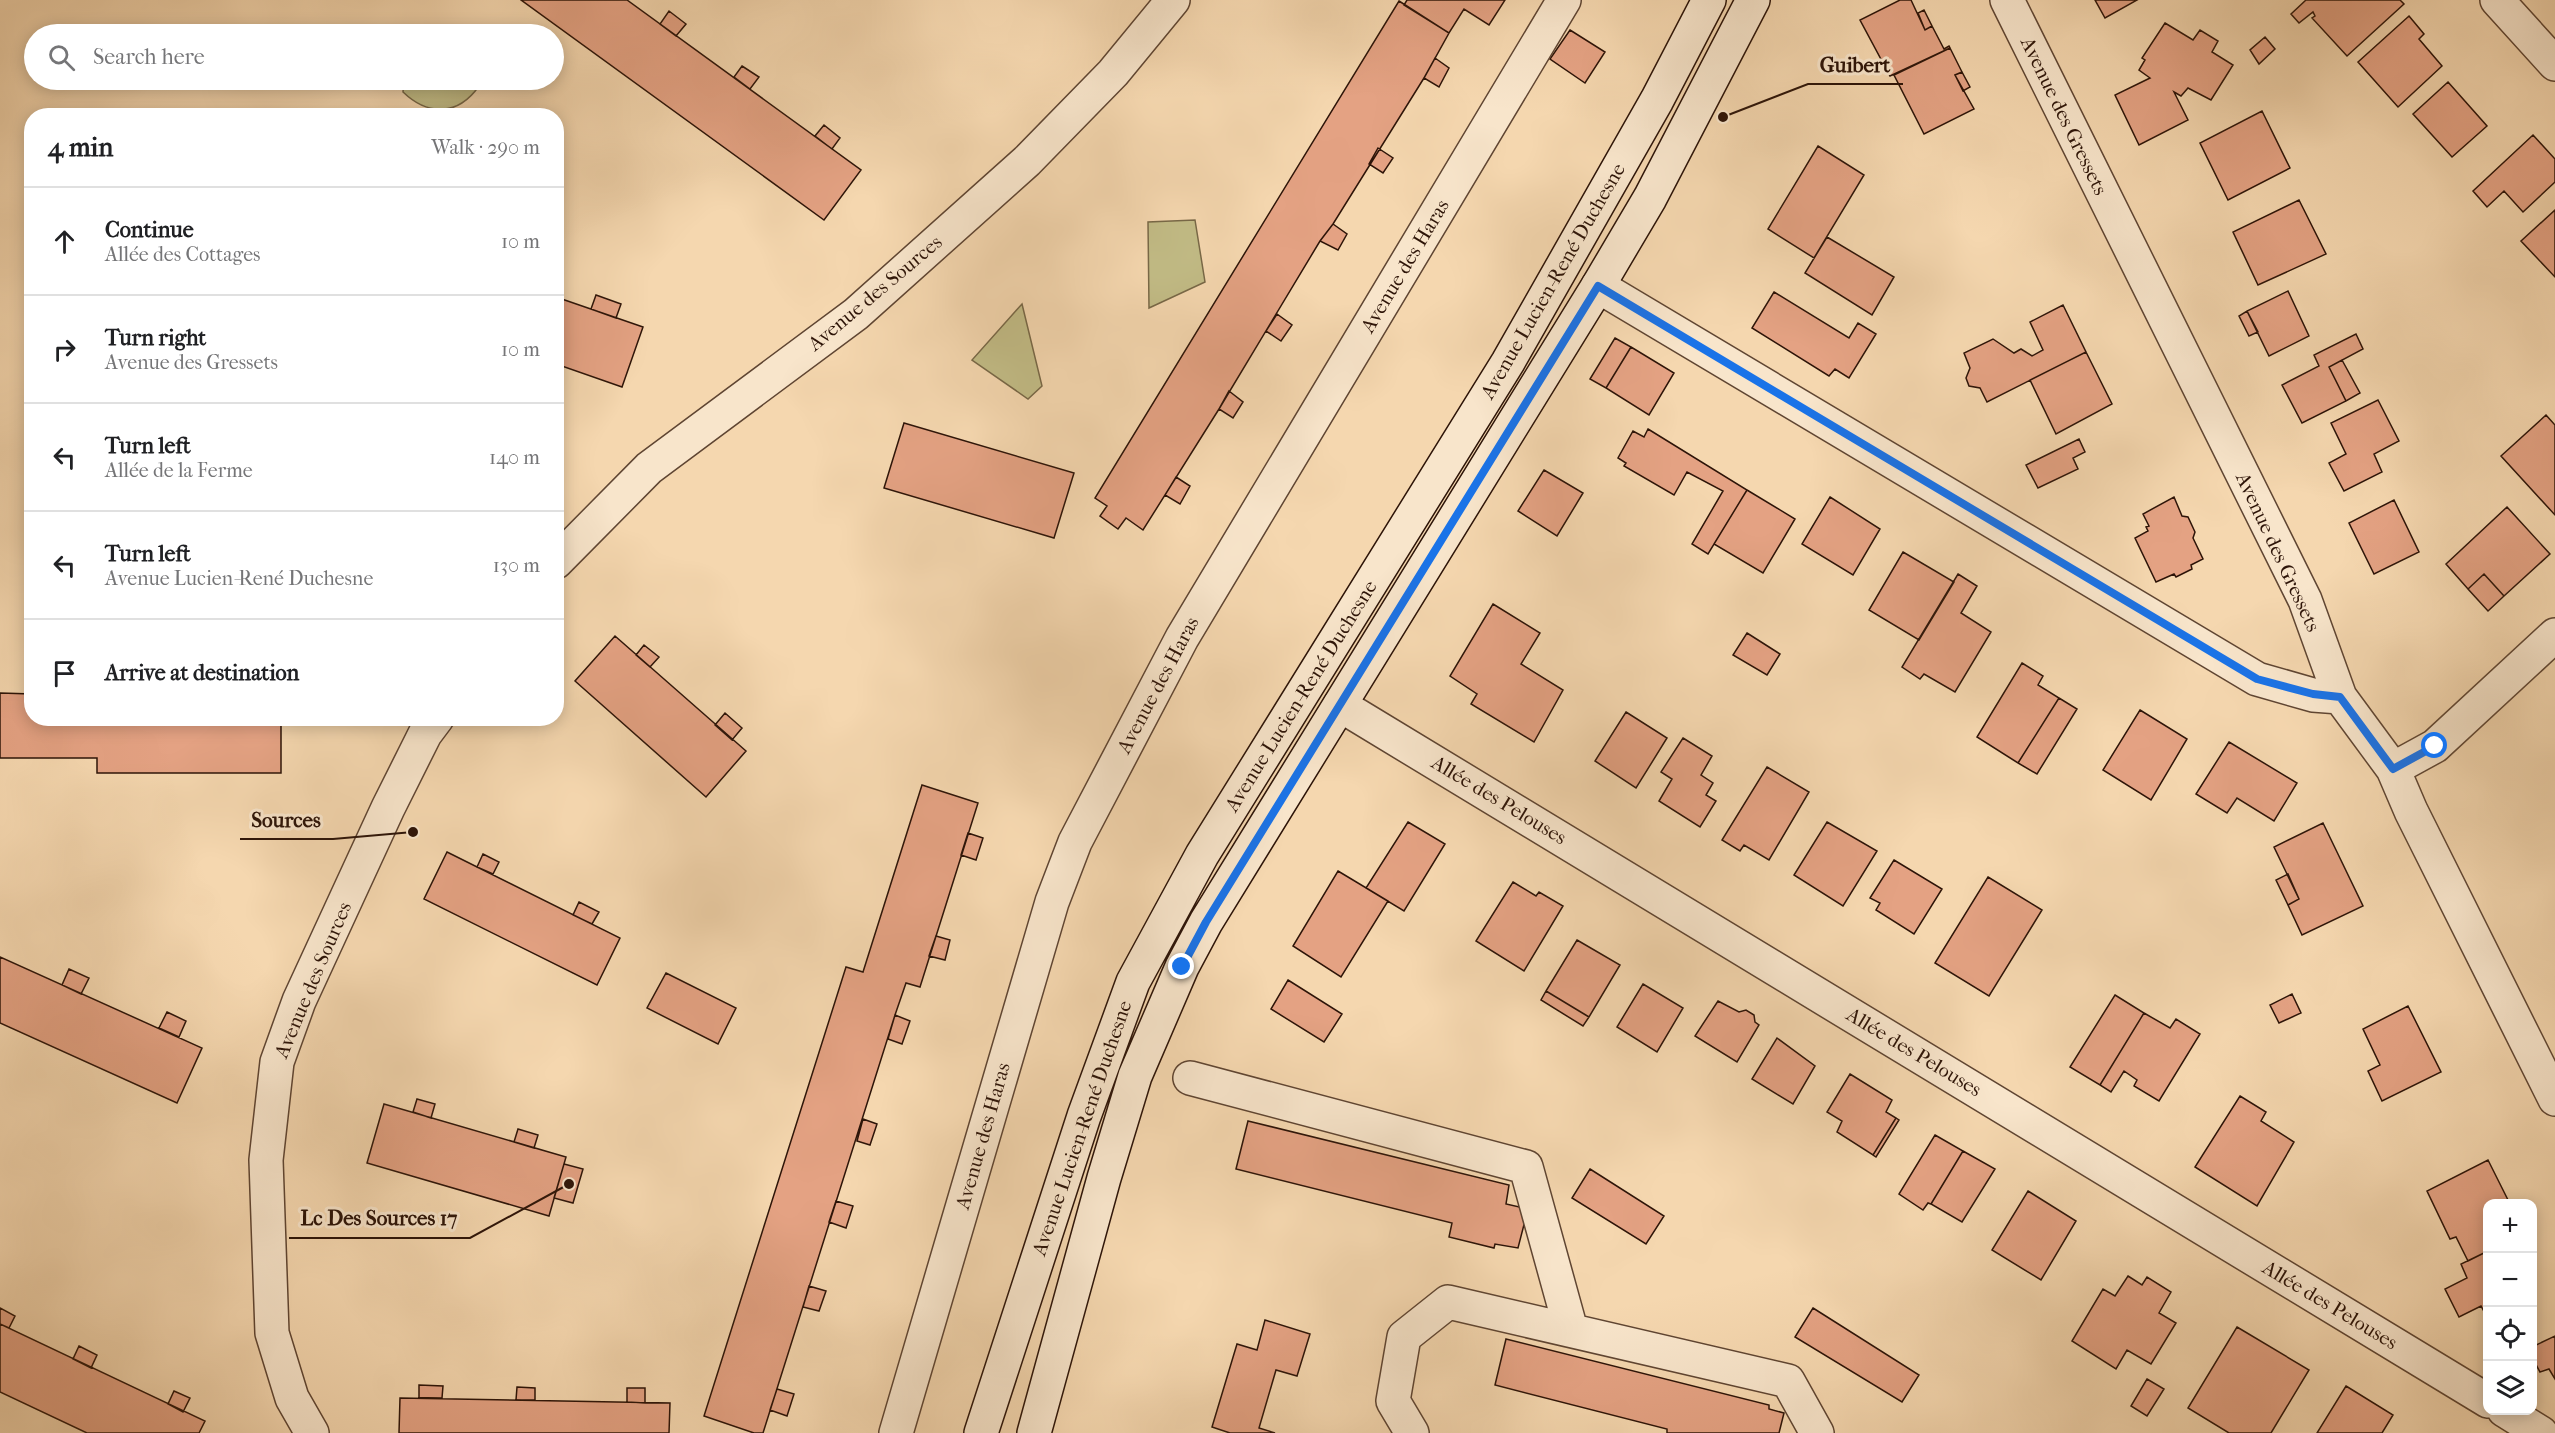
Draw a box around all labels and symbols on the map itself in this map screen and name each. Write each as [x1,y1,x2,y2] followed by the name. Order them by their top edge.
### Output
[2015,32,2112,199] street label: Avenue des Gressets
[1808,45,1903,84] callout: Guibert
[1820,53,1891,77] text: Guibert
[1475,159,1630,404] street label: Avenue Lucien-René Duchesne
[1356,195,1454,338] street label: Avenue des Haras
[803,230,947,356] street label: Avenue des Sources
[2231,468,2325,635] street label: Avenue des Gressets
[1220,576,1382,817] street label: Avenue Lucien-René Duchesne
[1112,613,1204,758] street label: Avenue des Haras
[2421,732,2447,758] route start
[1427,750,1571,849] street label: Allée des Pelouses
[240,800,333,839] callout: Sources
[251,808,321,832] text: Sources
[269,898,356,1062] street label: Avenue des Sources
[1168,953,1194,979] route end
[1027,997,1137,1260] street label: Avenue Lucien-René Duchesne
[1842,1002,1986,1101] street label: Allée des Pelouses
[951,1060,1015,1213] street label: Avenue des Haras
[289,1199,470,1238] callout: Lc Des Sources 17
[301,1206,457,1230] text: Lc Des Sources 17
[2258,1255,2402,1354] street label: Allée des Pelouses

